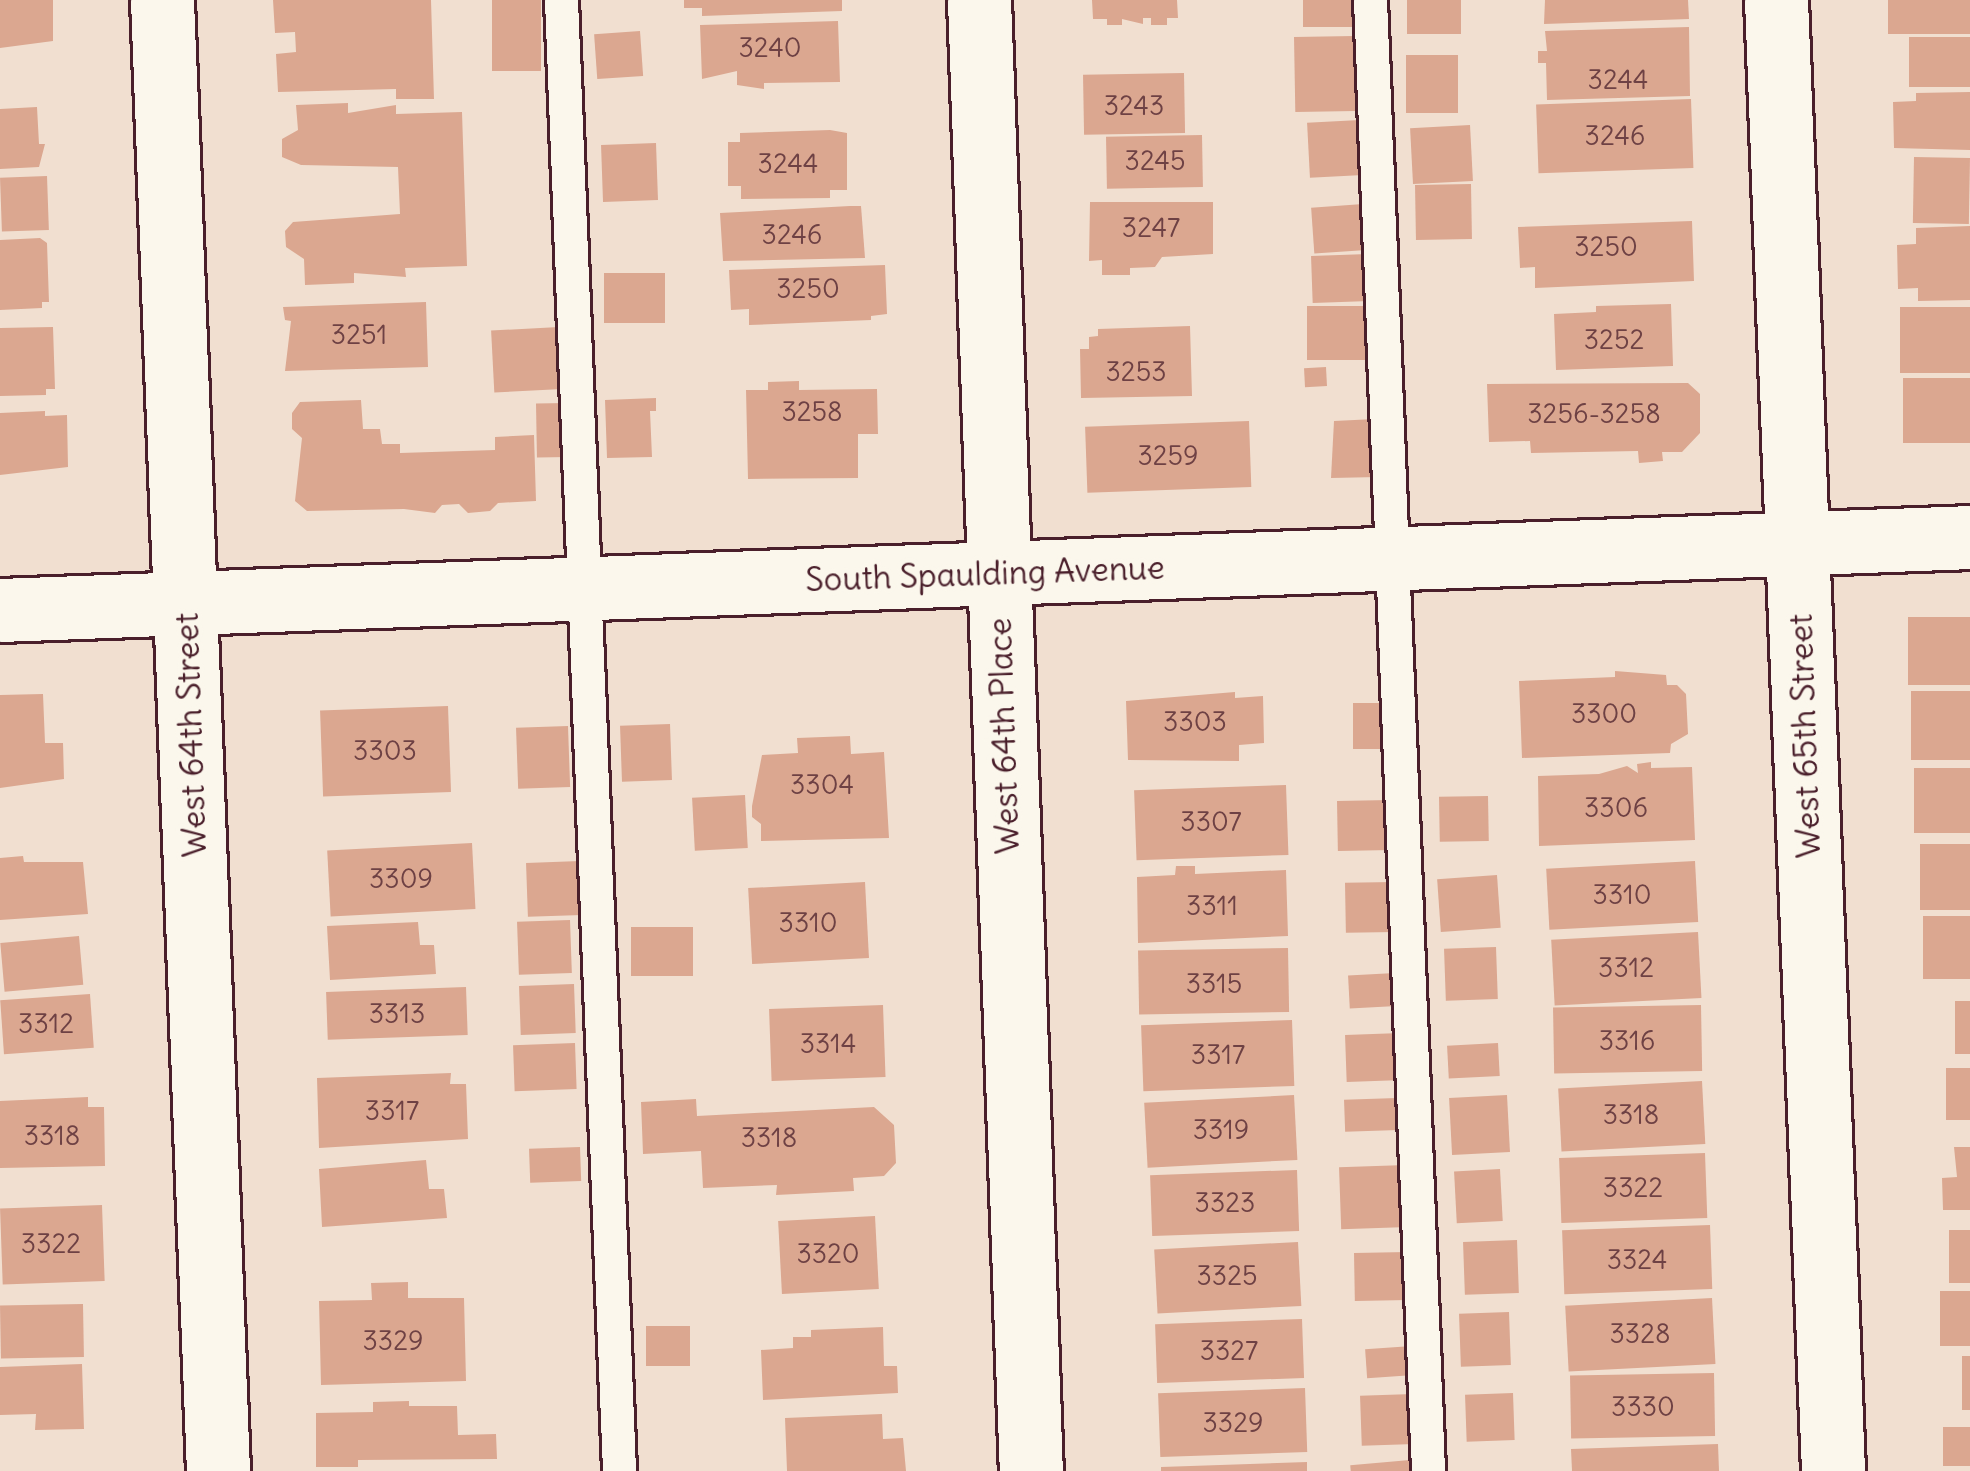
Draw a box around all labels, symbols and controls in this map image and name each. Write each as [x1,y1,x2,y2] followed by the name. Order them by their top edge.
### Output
[738,32,802,64] house number: 3240
[1588,64,1648,96] house number: 3244
[1104,90,1164,122] house number: 3243
[1585,120,1645,152] house number: 3246
[1125,145,1185,177] house number: 3245
[758,148,818,180] house number: 3244
[1122,212,1180,244] house number: 3247
[762,219,822,251] house number: 3246
[1574,231,1638,263] house number: 3250
[776,273,840,305] house number: 3250
[331,319,387,351] house number: 3251
[1584,324,1644,356] house number: 3252
[1106,356,1166,388] house number: 3253
[781,396,843,428] house number: 3258
[1527,398,1661,430] house number: 3256-3258
[1137,440,1199,472] house number: 3259
[805,548,1165,600] street label: South Spaulding Avenue
[167,612,215,858] street label: West 64th Street
[1781,613,1829,859] street label: West 65th Street
[980,617,1028,855] street label: West 64th Place
[1571,698,1637,730] house number: 3300
[1163,706,1227,738] house number: 3303
[353,735,417,767] house number: 3303
[790,769,854,801] house number: 3304
[1584,792,1648,824] house number: 3306
[1180,806,1242,838] house number: 3307
[369,863,433,895] house number: 3309
[1593,879,1651,911] house number: 3310
[1186,890,1238,922] house number: 3311
[779,907,837,939] house number: 3310
[1598,952,1654,984] house number: 3312
[1186,968,1242,1000] house number: 3315
[369,998,425,1030] house number: 3313
[18,1008,74,1040] house number: 3312
[1599,1025,1655,1057] house number: 3316
[800,1028,856,1060] house number: 3314
[1191,1039,1245,1071] house number: 3317
[365,1095,419,1127] house number: 3317
[1603,1099,1659,1131] house number: 3318
[1193,1114,1249,1146] house number: 3319
[24,1120,80,1152] house number: 3318
[741,1122,797,1154] house number: 3318
[1603,1172,1663,1204] house number: 3322
[1195,1187,1255,1219] house number: 3323
[21,1228,81,1260] house number: 3322
[796,1238,860,1270] house number: 3320
[1607,1244,1667,1276] house number: 3324
[1197,1260,1257,1292] house number: 3325
[1609,1318,1671,1350] house number: 3328
[363,1325,423,1357] house number: 3329
[1200,1335,1258,1367] house number: 3327
[1611,1391,1675,1423] house number: 3330
[1203,1407,1263,1439] house number: 3329

